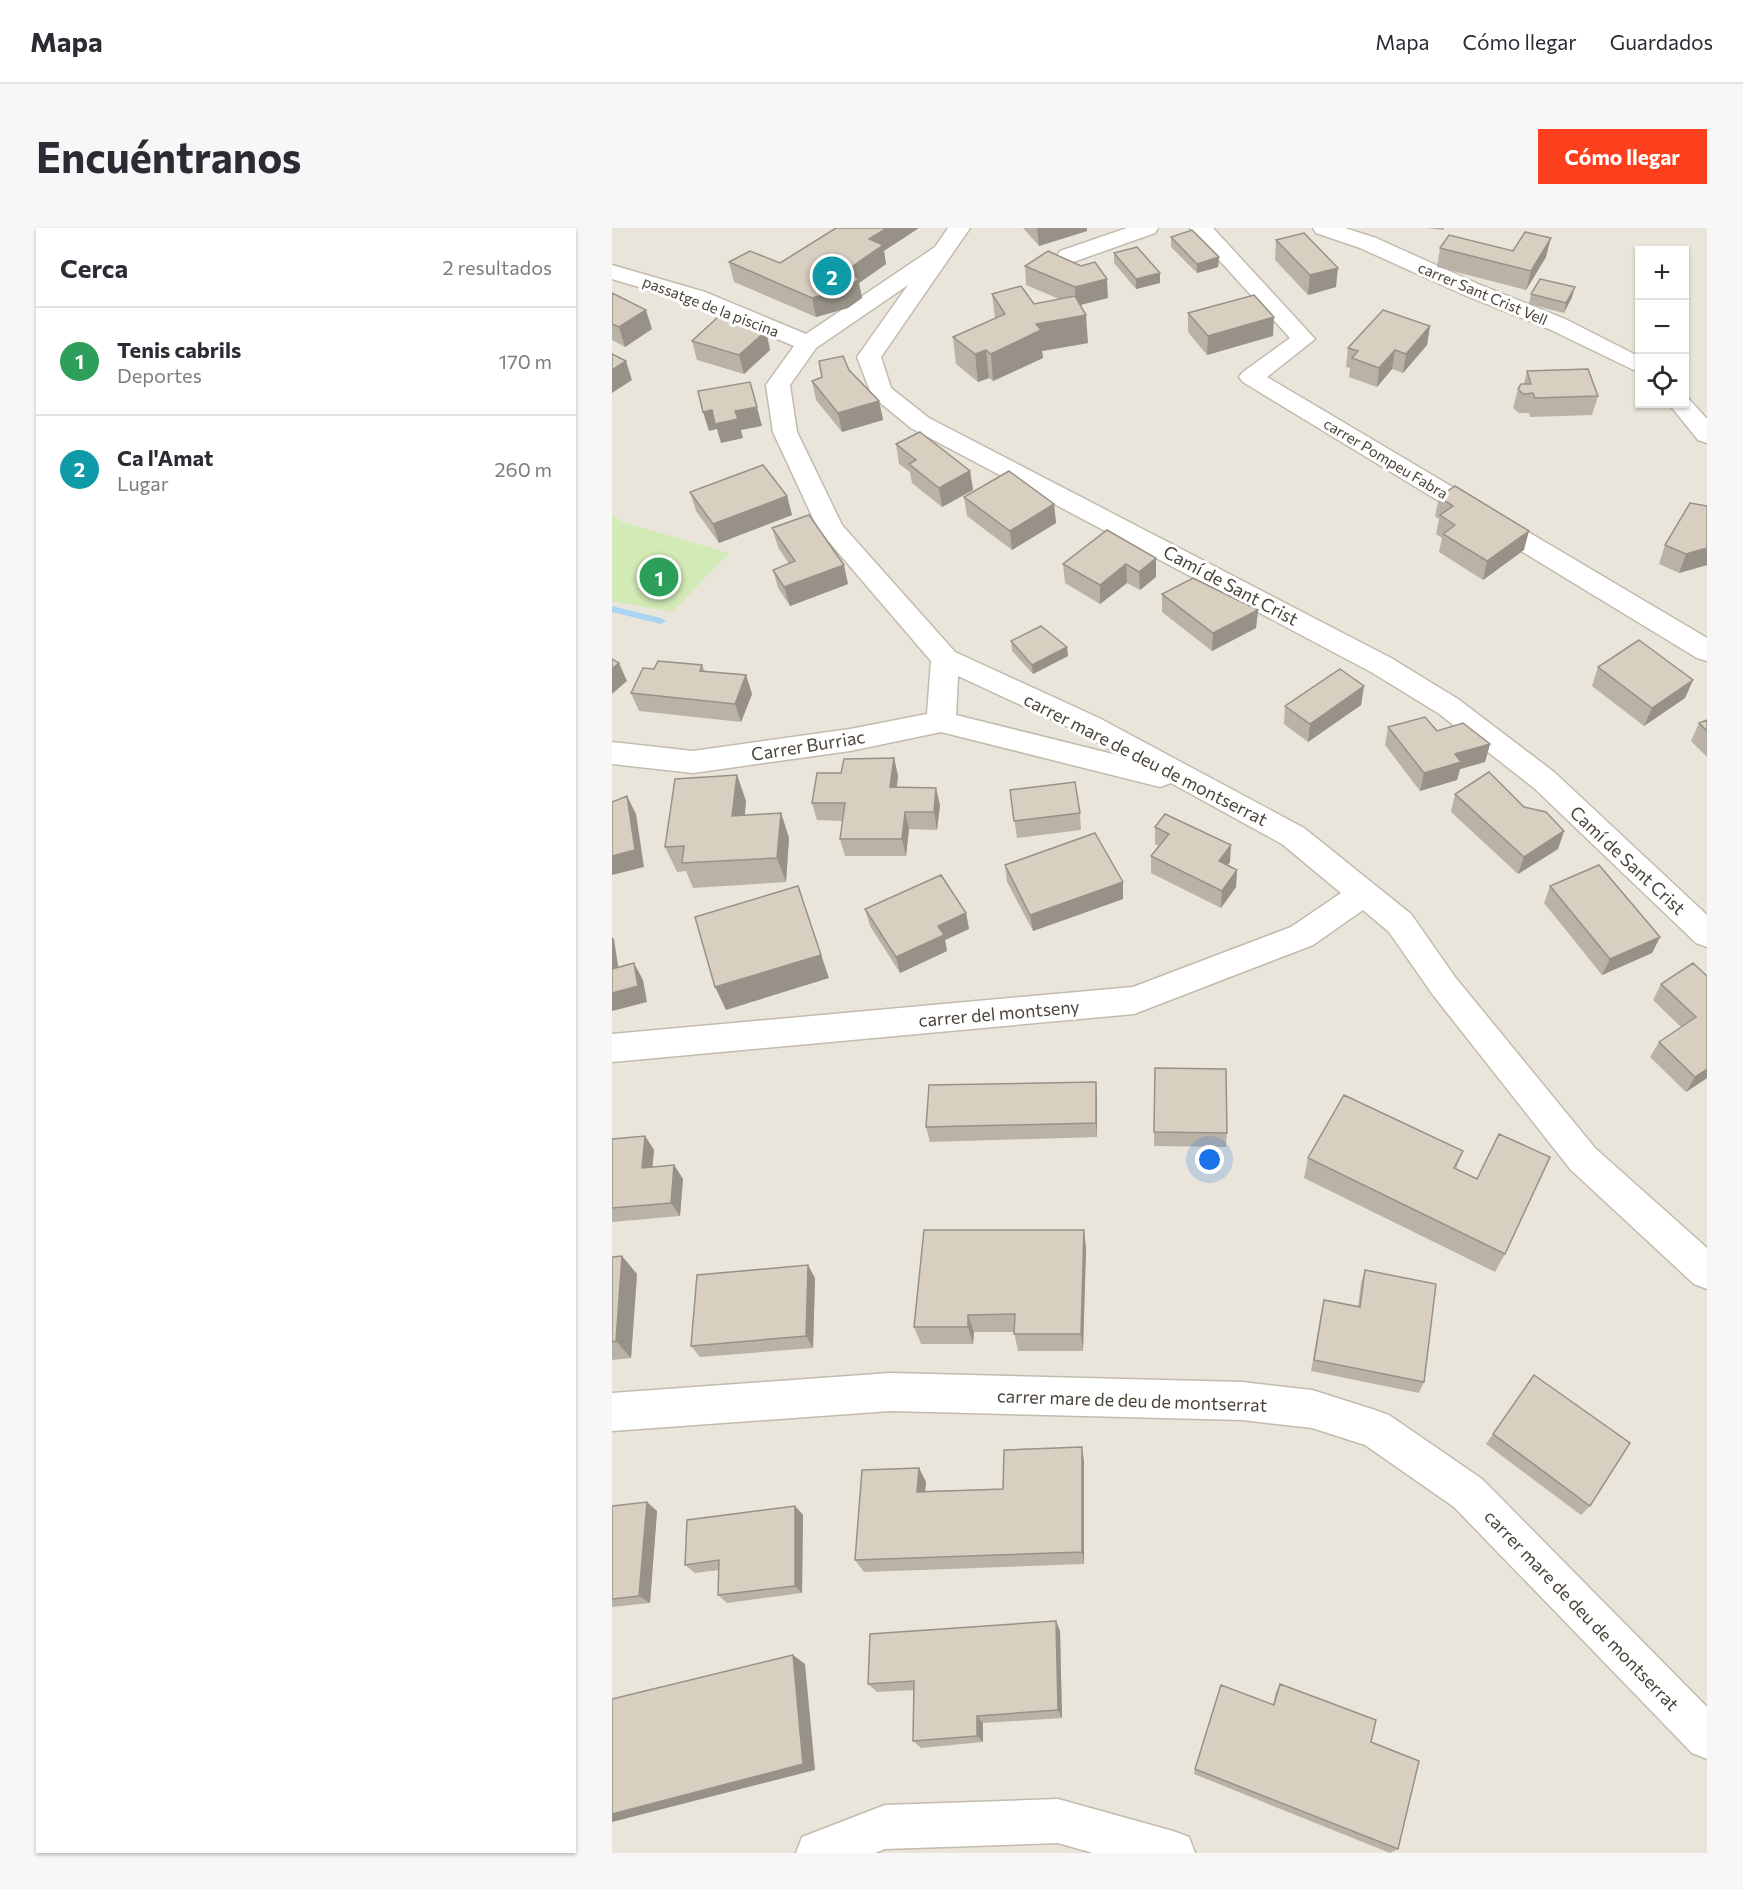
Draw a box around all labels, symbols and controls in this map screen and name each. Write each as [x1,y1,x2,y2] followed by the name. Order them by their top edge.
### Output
[30,24,103,58] text: Mapa
[1375,29,1430,54] text: Mapa
[1463,29,1577,54] text: Cómo llegar
[1610,29,1713,54] text: Guardados
[1538,129,1707,184] button: Cómo llegar
[36,130,301,182] text: Encuéntranos
[1635,246,1689,408] map controls
[1635,246,1689,300] button: +
[60,252,128,283] text: Cerca
[812,254,852,298] pin: 2
[442,255,552,279] text: 2 resultados
[1416,258,1550,328] street label: carrer Sant Crist Vell
[640,272,782,340] street label: passatge de la piscina
[1635,300,1689,354] button: −
[117,336,241,363] text: Tenis cabrils
[75,349,84,373] text: 1
[499,349,552,373] text: 170 m
[1635,354,1689,408] button: locate
[117,363,202,387] text: Deportes
[1321,414,1451,502] street label: carrer Pompeu Fabra
[117,444,213,471] text: Ca l'Amat
[74,457,85,481] text: 2
[494,457,552,481] text: 260 m
[117,471,169,495] text: Lugar
[1160,540,1302,630] street label: Camí de Sant Crist
[640,554,678,600] pin: 1
[1021,688,1271,830] street label: carrer mare de deu de montserrat
[750,725,867,765] street label: Carrer Burriac
[1566,801,1690,919] street label: Camí de Sant Crist
[917,995,1081,1031] street label: carrer del montseny
[1195,1145,1224,1174] your location
[997,1384,1267,1416] street label: carrer mare de deu de montserrat
[1480,1505,1684,1715] street label: carrer mare de deu de montserrat

